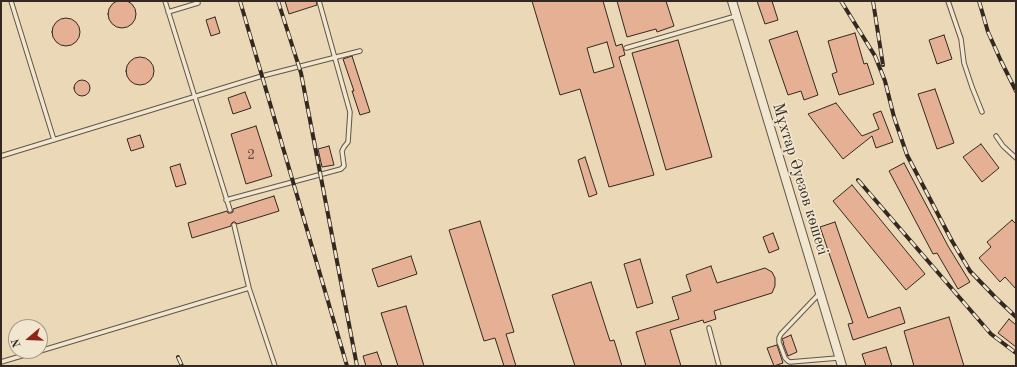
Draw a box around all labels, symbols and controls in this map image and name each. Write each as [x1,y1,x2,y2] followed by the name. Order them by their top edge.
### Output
[768,101,832,257] street label: Мұхтар Әуезов көшесі
[247,147,255,163] house number: 2
[8,319,48,359] north arrow
[11,337,24,349] text: N

